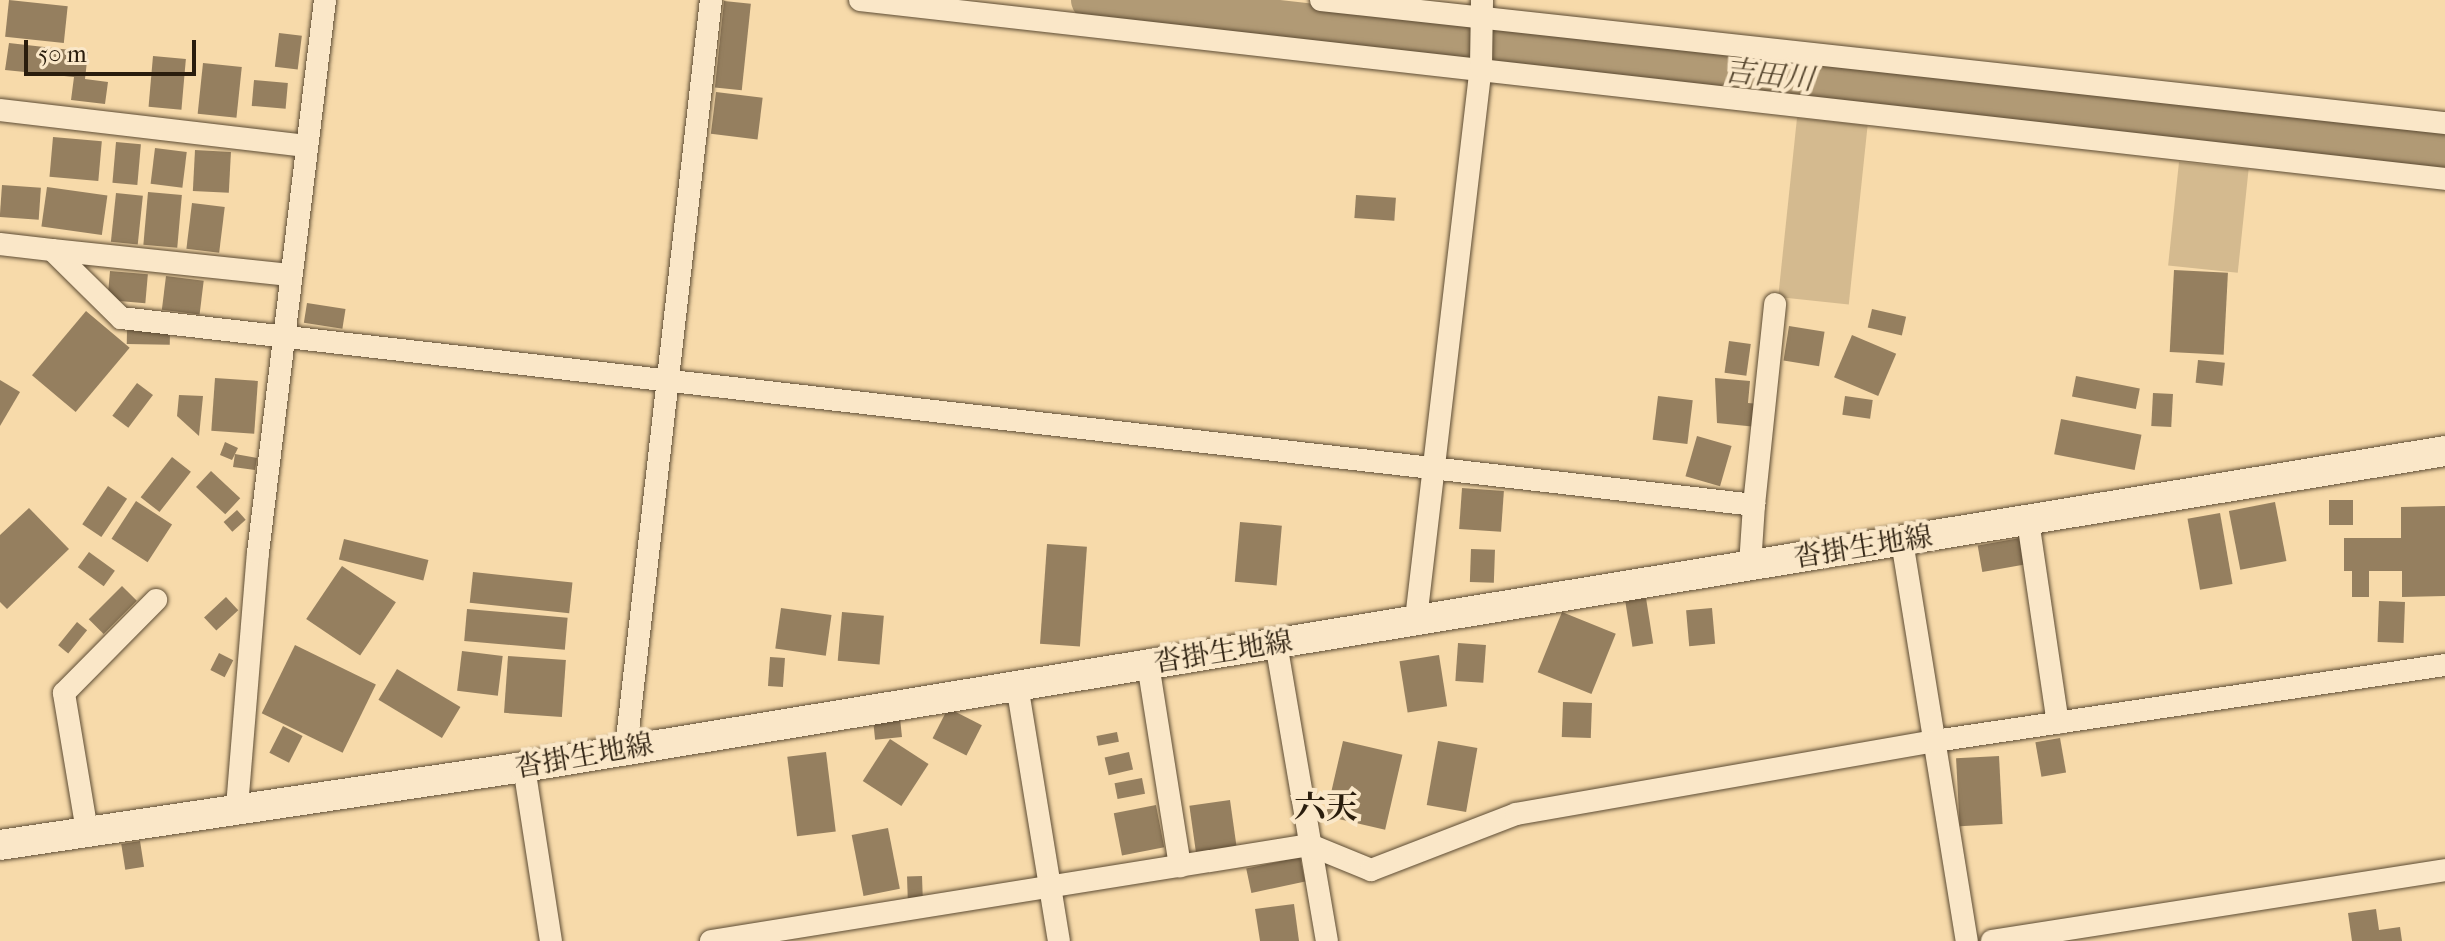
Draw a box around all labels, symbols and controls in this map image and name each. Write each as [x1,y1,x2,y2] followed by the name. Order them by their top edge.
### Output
[28,24,200,74] scale bar
[38,40,87,68] text: 50 m
[1722,53,1816,99] water label: 吉田川
[1791,519,1935,575] street label: 沓掛生地線
[1151,624,1295,680] street label: 沓掛生地線
[512,727,656,785] street label: 沓掛生地線
[1294,789,1358,827] district label: 六天

